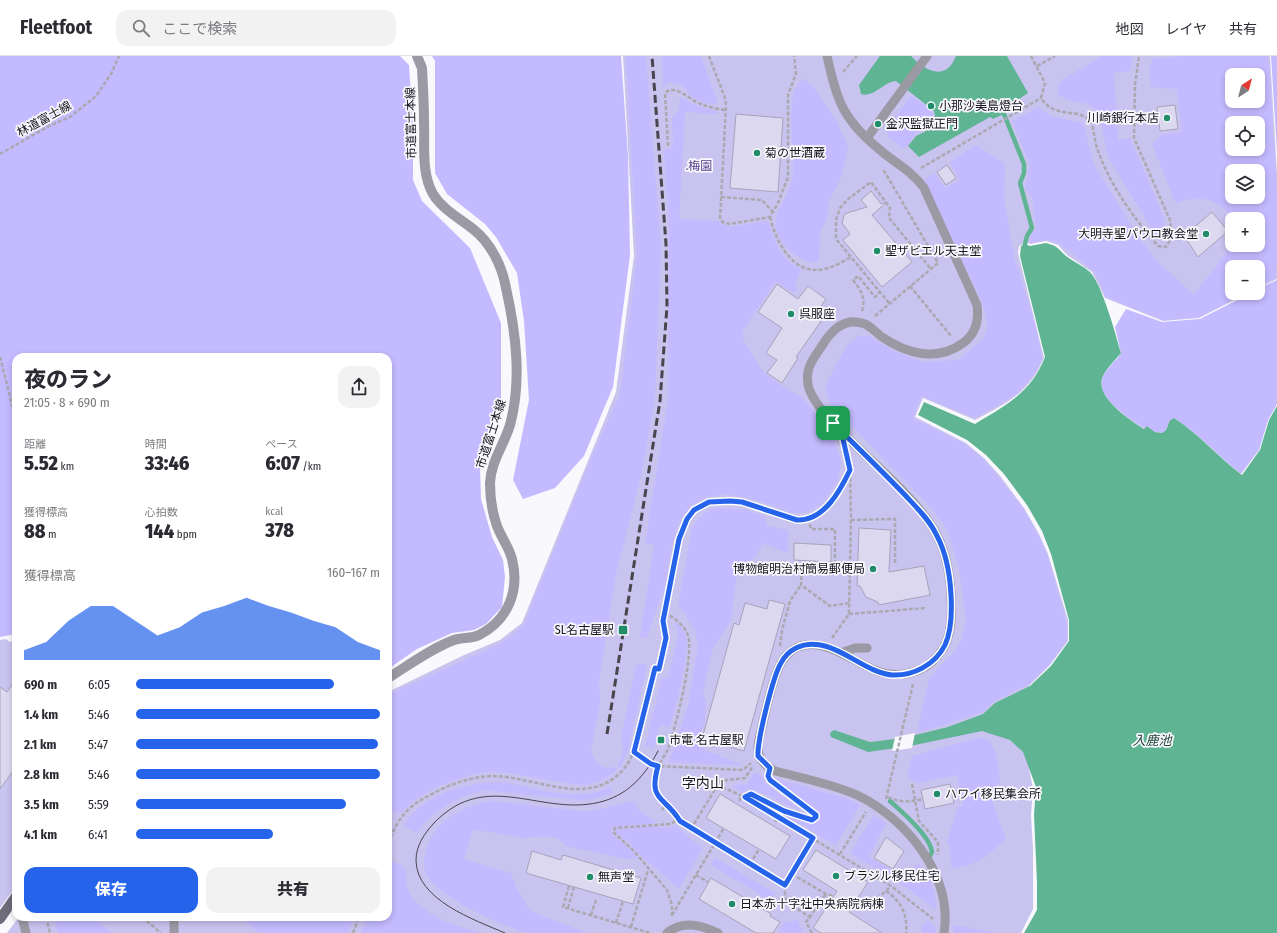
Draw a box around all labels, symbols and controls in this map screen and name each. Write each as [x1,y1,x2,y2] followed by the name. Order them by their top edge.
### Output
[116,10,396,46] search box
[20,16,92,39] text: Fleetfoot
[130,17,152,39] icon: search
[162,20,237,38] text: ここで検索
[1115,21,1143,38] text: 地図
[1165,21,1207,38] text: レイヤ
[1229,21,1257,38] text: 共有
[1225,68,1265,108] north arrow
[1225,68,1265,300] map controls
[403,87,419,159] street label: 市道富士本線
[14,98,74,140] street label: 林道富士線
[939,99,1023,113] place label: 小那沙美島燈台
[926,101,936,111] marker: 小那沙美島燈台
[1087,111,1159,125] place label: 川崎銀行本店
[1162,113,1172,123] marker: 川崎銀行本店
[1225,116,1265,156] button: locate
[886,117,958,131] place label: 金沢監獄正門
[873,119,883,129] marker: 金沢監獄正門
[765,146,825,160] place label: 菊の世酒蔵
[752,148,762,158] marker: 菊の世酒蔵
[686,159,712,173] park label: .梅園
[1225,164,1265,204] button: layers
[1225,212,1265,252] button: +
[1078,227,1198,241] place label: 大明寺聖パウロ教会堂
[1201,229,1211,239] marker: 大明寺聖パウロ教会堂
[885,244,981,258] place label: 聖ザビエル天主堂
[872,246,882,256] marker: 聖ザビエル天主堂
[1225,260,1265,300] button: −
[799,307,835,321] place label: 呉服座
[786,309,796,319] marker: 呉服座
[24,366,112,393] text: 夜のラン
[338,366,380,408] button: share
[24,395,110,410] text: 21:05 · 8 × 690 m
[473,398,509,470] street label: 市道富士本線
[816,406,850,440] pin
[822,412,844,434] icon: arrive
[24,438,46,451] text: 距離
[145,438,167,451] text: 時間
[265,438,298,451] text: ペース
[24,451,58,475] text: 5.52
[145,451,190,475] text: 33:46
[265,451,300,475] text: 6:07
[58,460,74,473] text: km
[300,460,321,473] text: /km
[265,505,283,518] text: kcal
[24,506,68,519] text: 獲得標高
[145,506,178,519] text: 心拍数
[265,518,294,542] text: 378
[24,519,45,543] text: 88
[145,519,174,543] text: 144
[45,528,57,541] text: m
[174,528,197,541] text: bpm
[733,562,865,576] place label: 博物館明治村簡易郵便局
[868,564,878,574] marker: 博物館明治村簡易郵便局
[327,565,380,580] text: 160–167 m
[24,568,76,583] text: 獲得標高
[555,623,614,637] place label: SL名古屋駅
[617,624,629,636] marker: SL名古屋駅
[24,677,57,692] text: 690 m
[88,677,110,692] text: 6:05
[24,707,58,722] text: 1.4 km
[88,707,109,722] text: 5:46
[669,733,744,747] place label: 市電 名古屋駅
[1132,733,1173,748] water label: 入鹿池
[656,735,666,745] marker: 市電 名古屋駅
[24,737,56,752] text: 2.1 km
[88,737,108,752] text: 5:47
[24,767,59,782] text: 2.8 km
[88,767,109,782] text: 5:46
[682,775,724,792] district label: 字内山
[945,787,1041,801] place label: ハワイ移民集会所
[932,789,942,799] marker: ハワイ移民集会所
[24,797,59,812] text: 3.5 km
[88,797,109,812] text: 5:59
[24,827,57,842] text: 4.1 km
[88,827,108,842] text: 6:41
[24,867,198,913] button: 保存
[206,867,380,913] button: 共有
[844,869,940,883] place label: ブラジル移民住宅
[598,870,634,884] place label: 無声堂
[831,871,841,881] marker: ブラジル移民住宅
[585,872,595,882] marker: 無声堂
[740,897,884,911] place label: 日本赤十字社中央病院病棟
[727,899,737,909] marker: 日本赤十字社中央病院病棟

